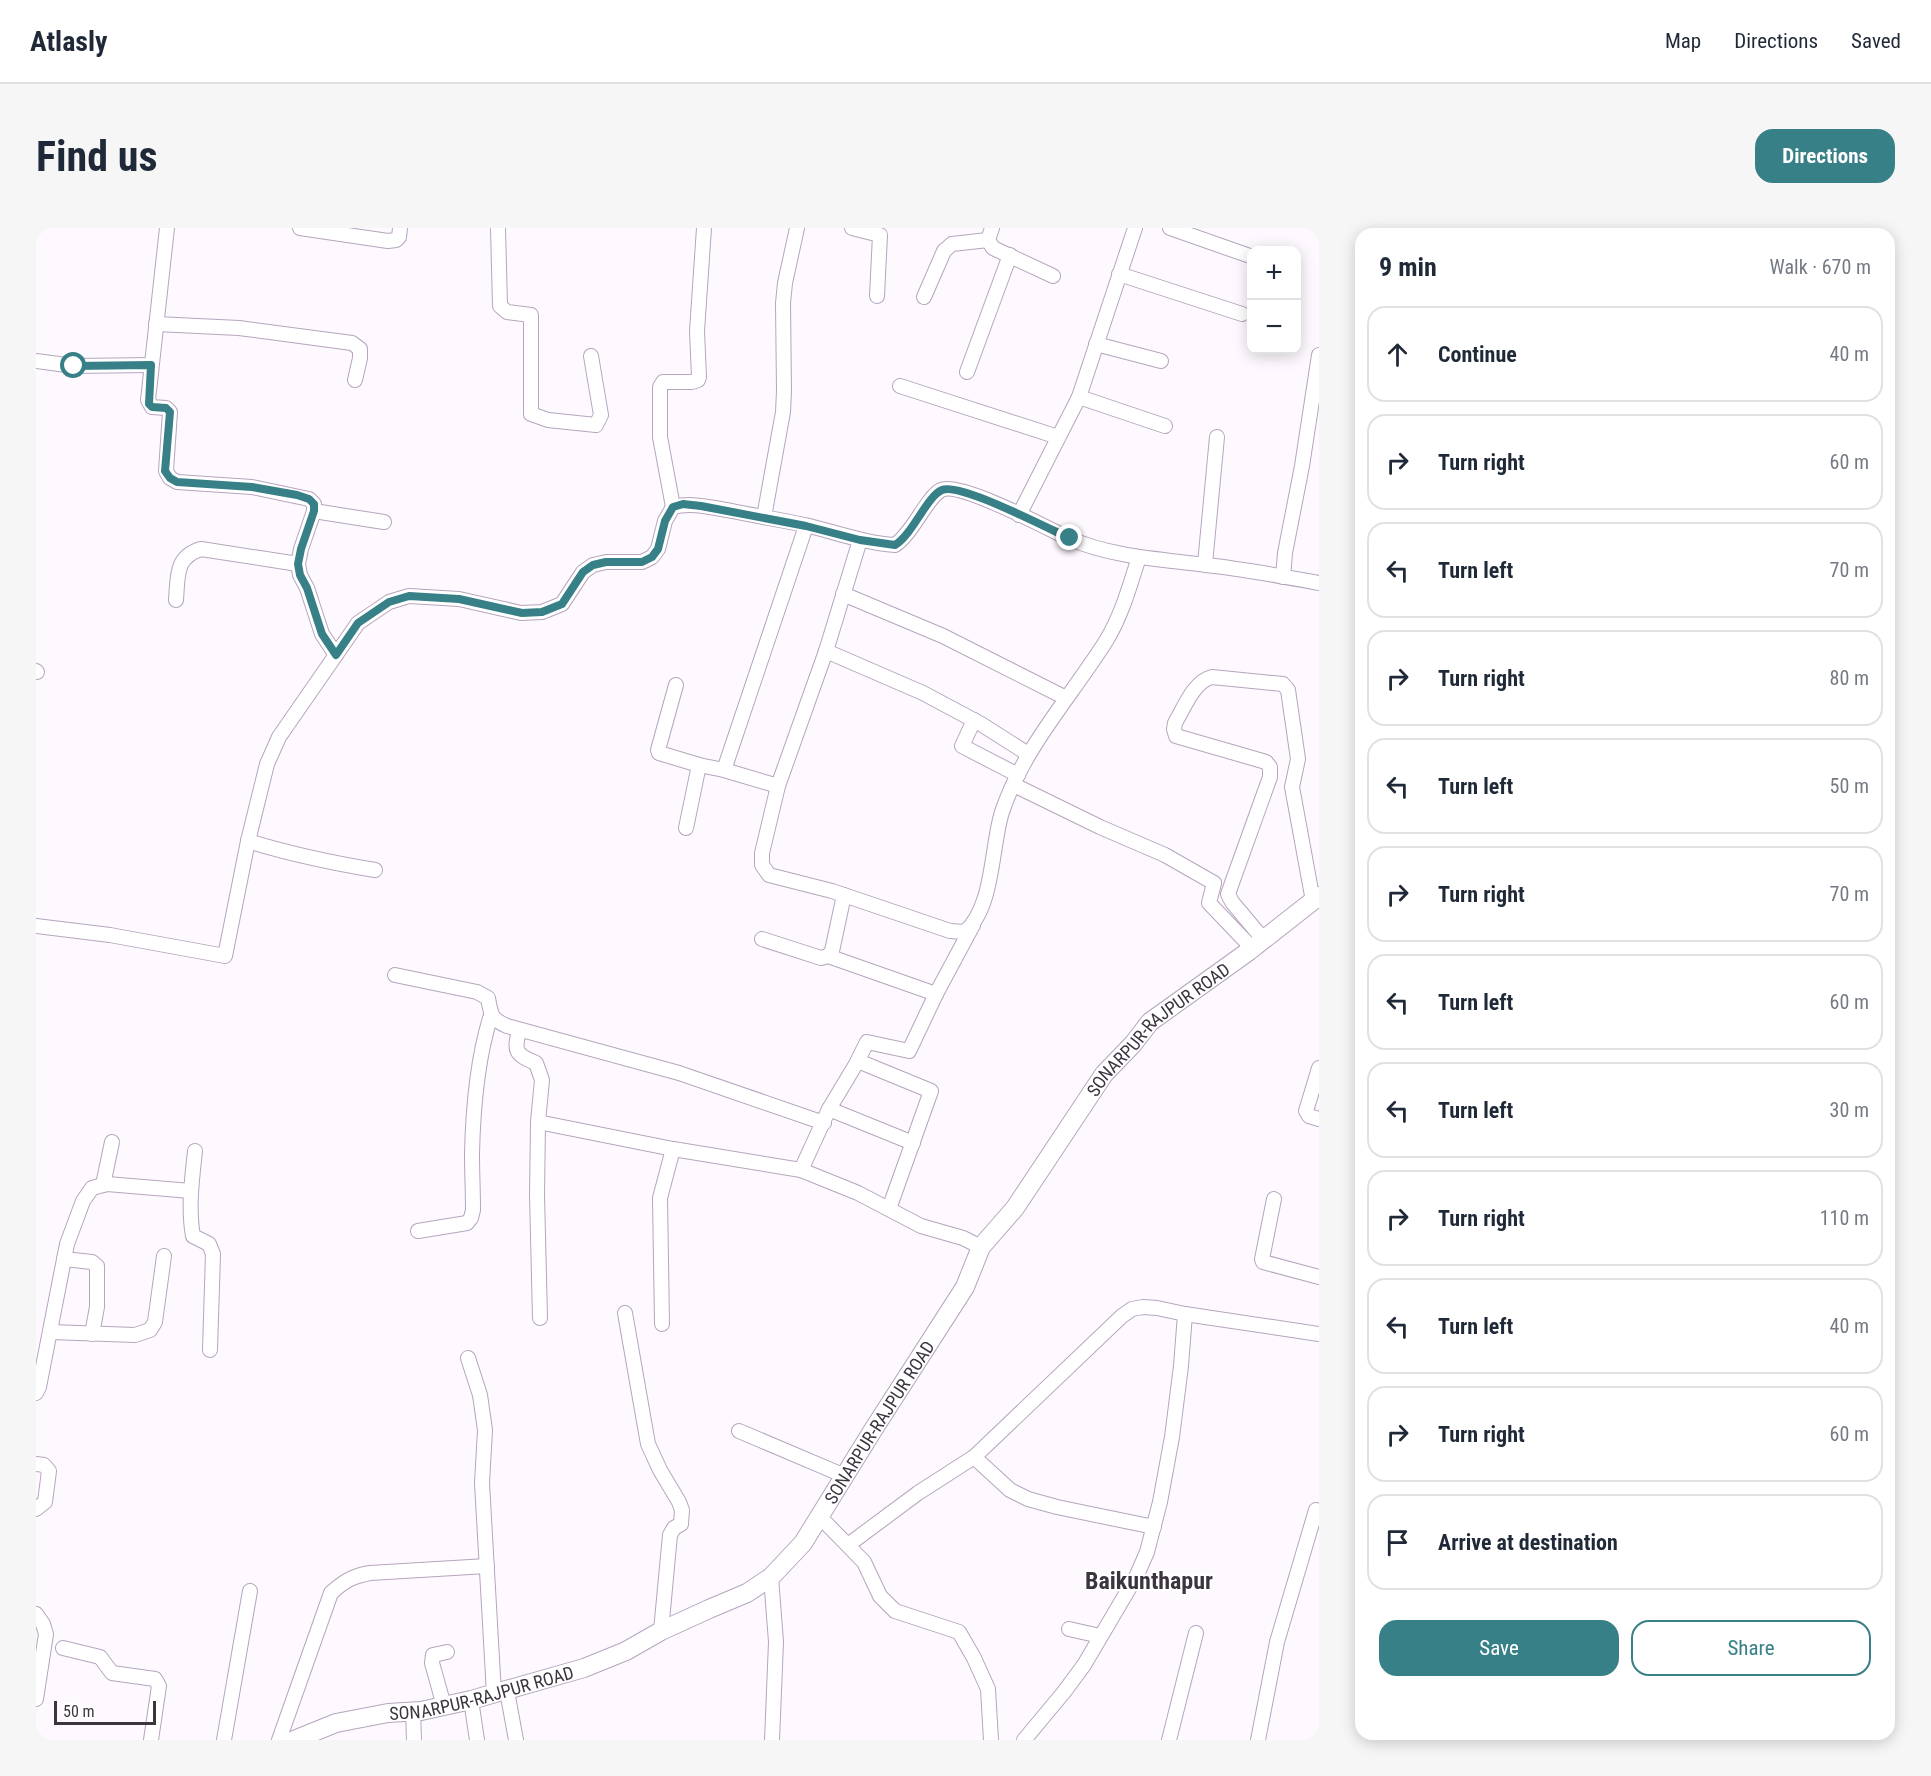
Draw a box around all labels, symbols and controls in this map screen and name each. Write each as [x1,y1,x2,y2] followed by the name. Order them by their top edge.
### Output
[30,25,108,58] text: Atlasly
[1665,29,1701,53] text: Map
[1734,29,1818,53] text: Directions
[1851,29,1901,53] text: Saved
[1755,129,1895,183] button: Directions
[36,132,157,181] text: Find us
[1247,246,1301,354] map controls
[1247,246,1301,300] button: +
[1379,252,1437,282] text: 9 min
[1770,255,1871,279] text: Walk · 670 m
[1247,300,1301,354] button: −
[1381,338,1414,371] icon: ahead
[1438,342,1517,367] text: Continue
[1830,342,1869,366] text: 40 m
[60,352,86,378] route start
[1381,446,1414,479] icon: right
[1438,450,1525,475] text: Turn right
[1830,450,1869,474] text: 60 m
[1056,524,1082,550] route end
[1381,554,1414,587] icon: left
[1438,558,1513,583] text: Turn left
[1830,558,1869,582] text: 70 m
[1381,662,1414,695] icon: right
[1438,666,1525,691] text: Turn right
[1830,666,1869,690] text: 80 m
[1381,770,1414,803] icon: left
[1438,774,1513,799] text: Turn left
[1830,774,1869,798] text: 50 m
[1381,878,1414,911] icon: right
[1438,882,1525,907] text: Turn right
[1830,882,1869,906] text: 70 m
[1082,958,1233,1100] street label: SONARPUR-RAJPUR ROAD
[1381,986,1414,1019] icon: left
[1438,990,1513,1015] text: Turn left
[1830,990,1869,1014] text: 60 m
[1381,1094,1414,1127] icon: left
[1438,1098,1513,1123] text: Turn left
[1830,1098,1869,1122] text: 30 m
[1381,1202,1414,1235] icon: right
[1438,1206,1525,1231] text: Turn right
[1820,1206,1869,1230] text: 110 m
[1381,1310,1414,1343] icon: left
[1438,1314,1513,1339] text: Turn left
[1830,1314,1869,1338] text: 40 m
[820,1337,938,1507] street label: SONARPUR-RAJPUR ROAD
[1381,1418,1414,1451] icon: right
[1438,1422,1525,1447] text: Turn right
[1830,1422,1869,1446] text: 60 m
[1381,1526,1414,1559] icon: arrive
[1438,1530,1618,1555] text: Arrive at destination
[1085,1567,1213,1595] district label: Baikunthapur
[1379,1620,1619,1676] button: Save
[1631,1620,1871,1676] button: Share
[389,1661,576,1723] street label: SONARPUR-RAJPUR ROAD
[54,1698,156,1726] scale bar
[63,1702,95,1721] text: 50 m

